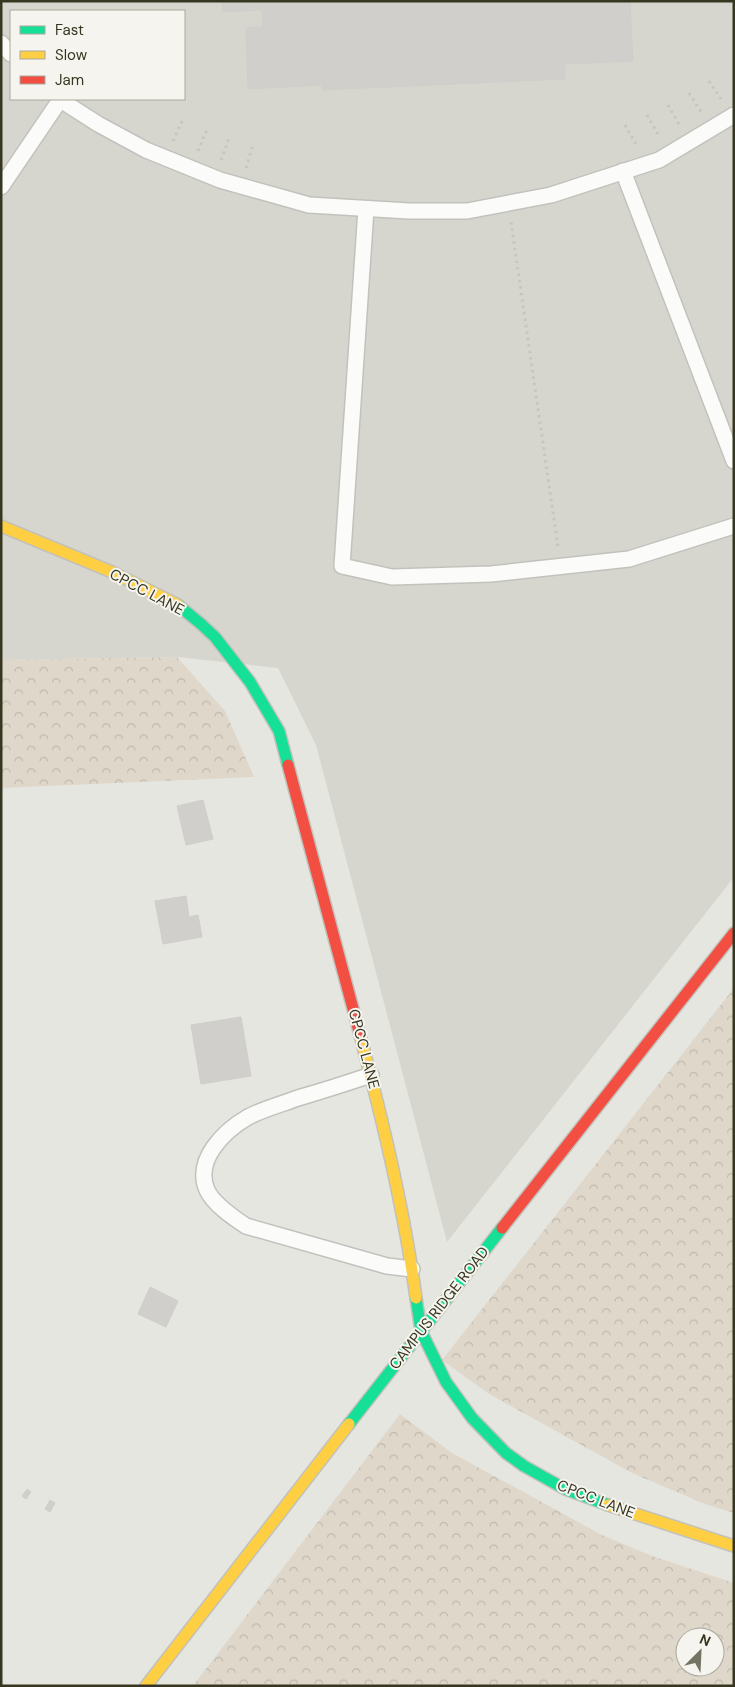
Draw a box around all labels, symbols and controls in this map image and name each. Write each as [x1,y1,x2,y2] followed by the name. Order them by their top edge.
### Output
[10,10,185,100] legend
[55,20,84,40] text: Fast
[55,45,88,65] text: Slow
[55,70,84,90] text: Jam
[106,564,188,620] street label: CPCC LANE
[344,1007,384,1091] street label: CPCC LANE
[385,1242,493,1374] street label: CAMPUS RIDGE ROAD
[554,1475,638,1523] street label: CPCC LANE
[675,1627,725,1677] north arrow
[697,1630,714,1650] text: N

